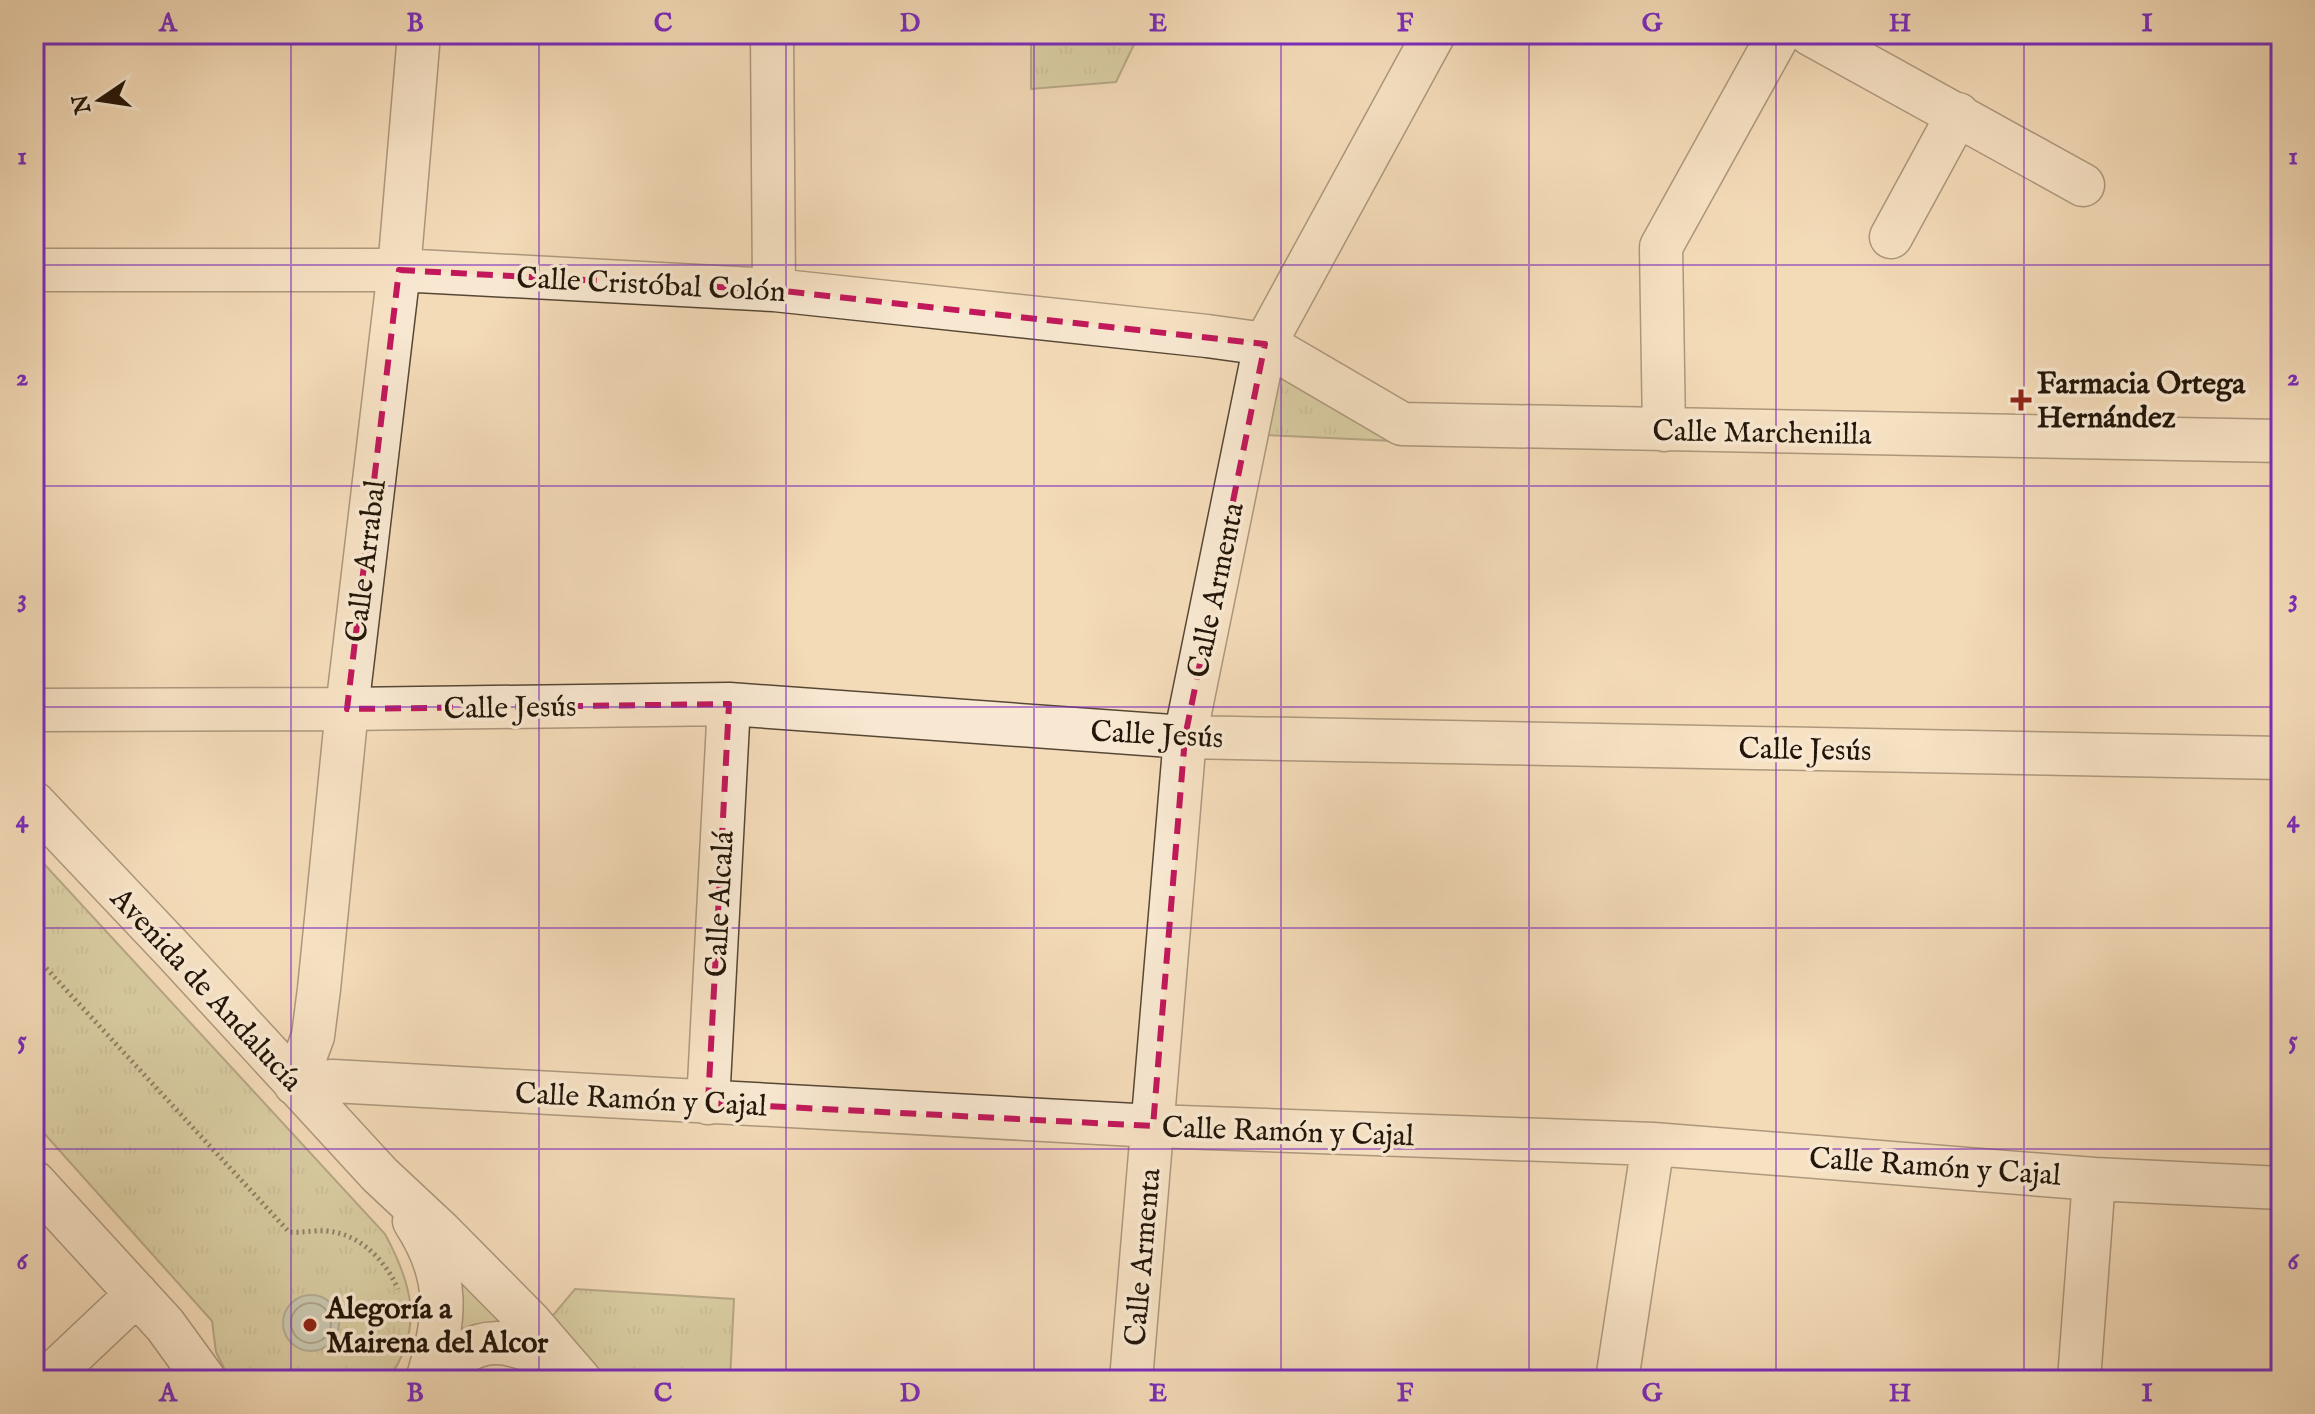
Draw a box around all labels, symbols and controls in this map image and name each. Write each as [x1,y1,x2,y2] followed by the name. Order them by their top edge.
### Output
[158,7,178,40] text: A
[406,7,424,40] text: B
[654,7,673,40] text: C
[900,7,921,40] text: D
[1149,7,1167,40] text: E
[1397,7,1414,40] text: F
[1642,7,1663,40] text: G
[1889,7,1911,40] text: H
[2141,7,2153,40] text: I
[60,60,140,140] north arrow
[67,92,98,117] text: N
[17,140,27,173] text: 1
[2288,140,2298,173] text: 1
[515,260,787,312] street label: Calle Cristóbal Colón
[16,361,28,394] text: 2
[2287,361,2299,394] text: 2
[2037,366,2246,438] place label: Farmacia Ortega Hernández
[2012,391,2030,409] marker: Farmacia Ortega Hernández
[1652,413,1872,455] street label: Calle Marchenilla
[338,477,396,645] street label: Calle Arrabal
[1180,499,1254,682] street label: Calle Armenta
[17,582,27,615] text: 3
[2288,582,2298,615] text: 3
[443,689,577,729] street label: Calle Jesús
[1090,714,1224,758] street label: Calle Jesús
[1738,731,1872,771] street label: Calle Jesús
[16,803,30,836] text: 4
[2287,803,2301,836] text: 4
[698,830,744,978] street label: Calle Alcalá
[101,880,310,1100] street label: Avenida de Andalucía
[17,1024,27,1057] text: 5
[2288,1024,2298,1057] text: 5
[514,1075,769,1127] street label: Calle Ramón y Cajal
[1161,1110,1415,1156] street label: Calle Ramón y Cajal
[1808,1140,2063,1196] street label: Calle Ramón y Cajal
[1117,1167,1171,1348] street label: Calle Armenta
[17,1245,29,1278] text: 6
[2288,1245,2300,1278] text: 6
[325,1291,549,1363] place label: Alegoría a Mairena del Alcor
[301,1316,319,1334] marker: Alegoría a Mairena del Alcor
[158,1377,178,1410] text: A
[406,1377,424,1410] text: B
[654,1377,673,1410] text: C
[900,1377,921,1410] text: D
[1149,1377,1167,1410] text: E
[1397,1377,1414,1410] text: F
[1642,1377,1663,1410] text: G
[1889,1377,1911,1410] text: H
[2141,1377,2153,1410] text: I

